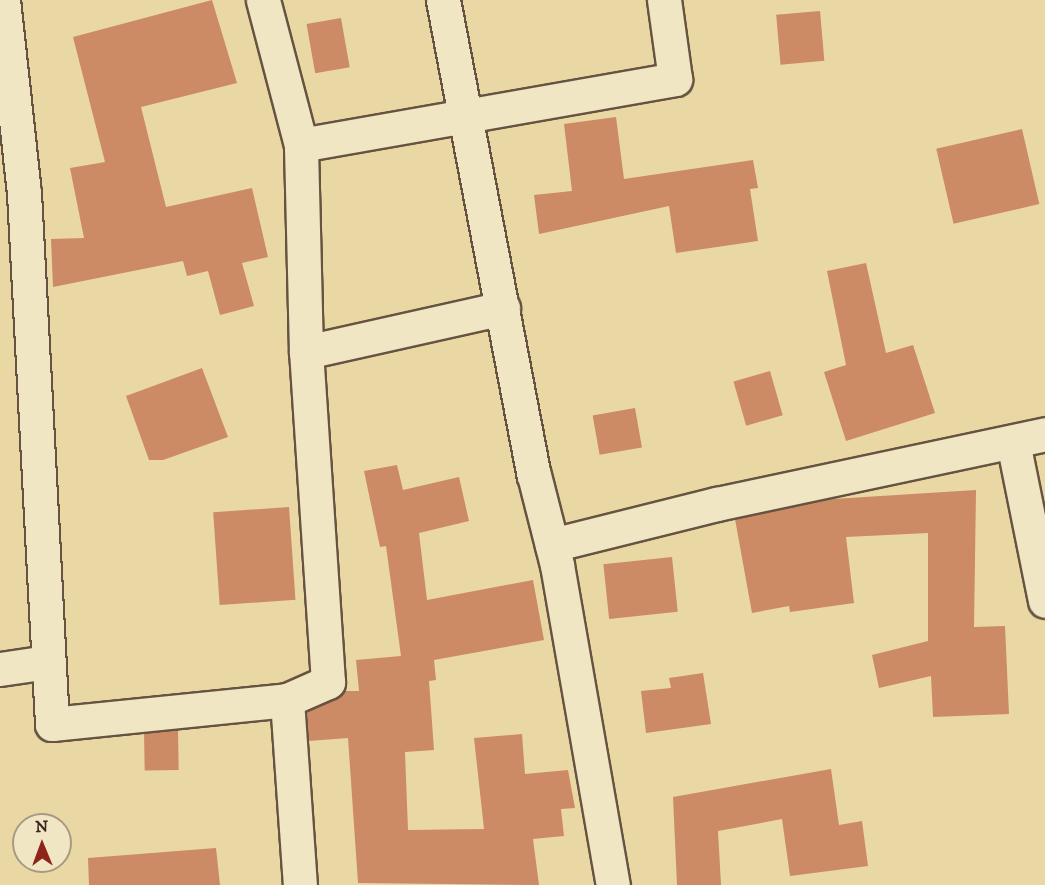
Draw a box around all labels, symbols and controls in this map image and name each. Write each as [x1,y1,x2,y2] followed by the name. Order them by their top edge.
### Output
[12,813,72,873] north arrow
[35,817,48,837] text: N

